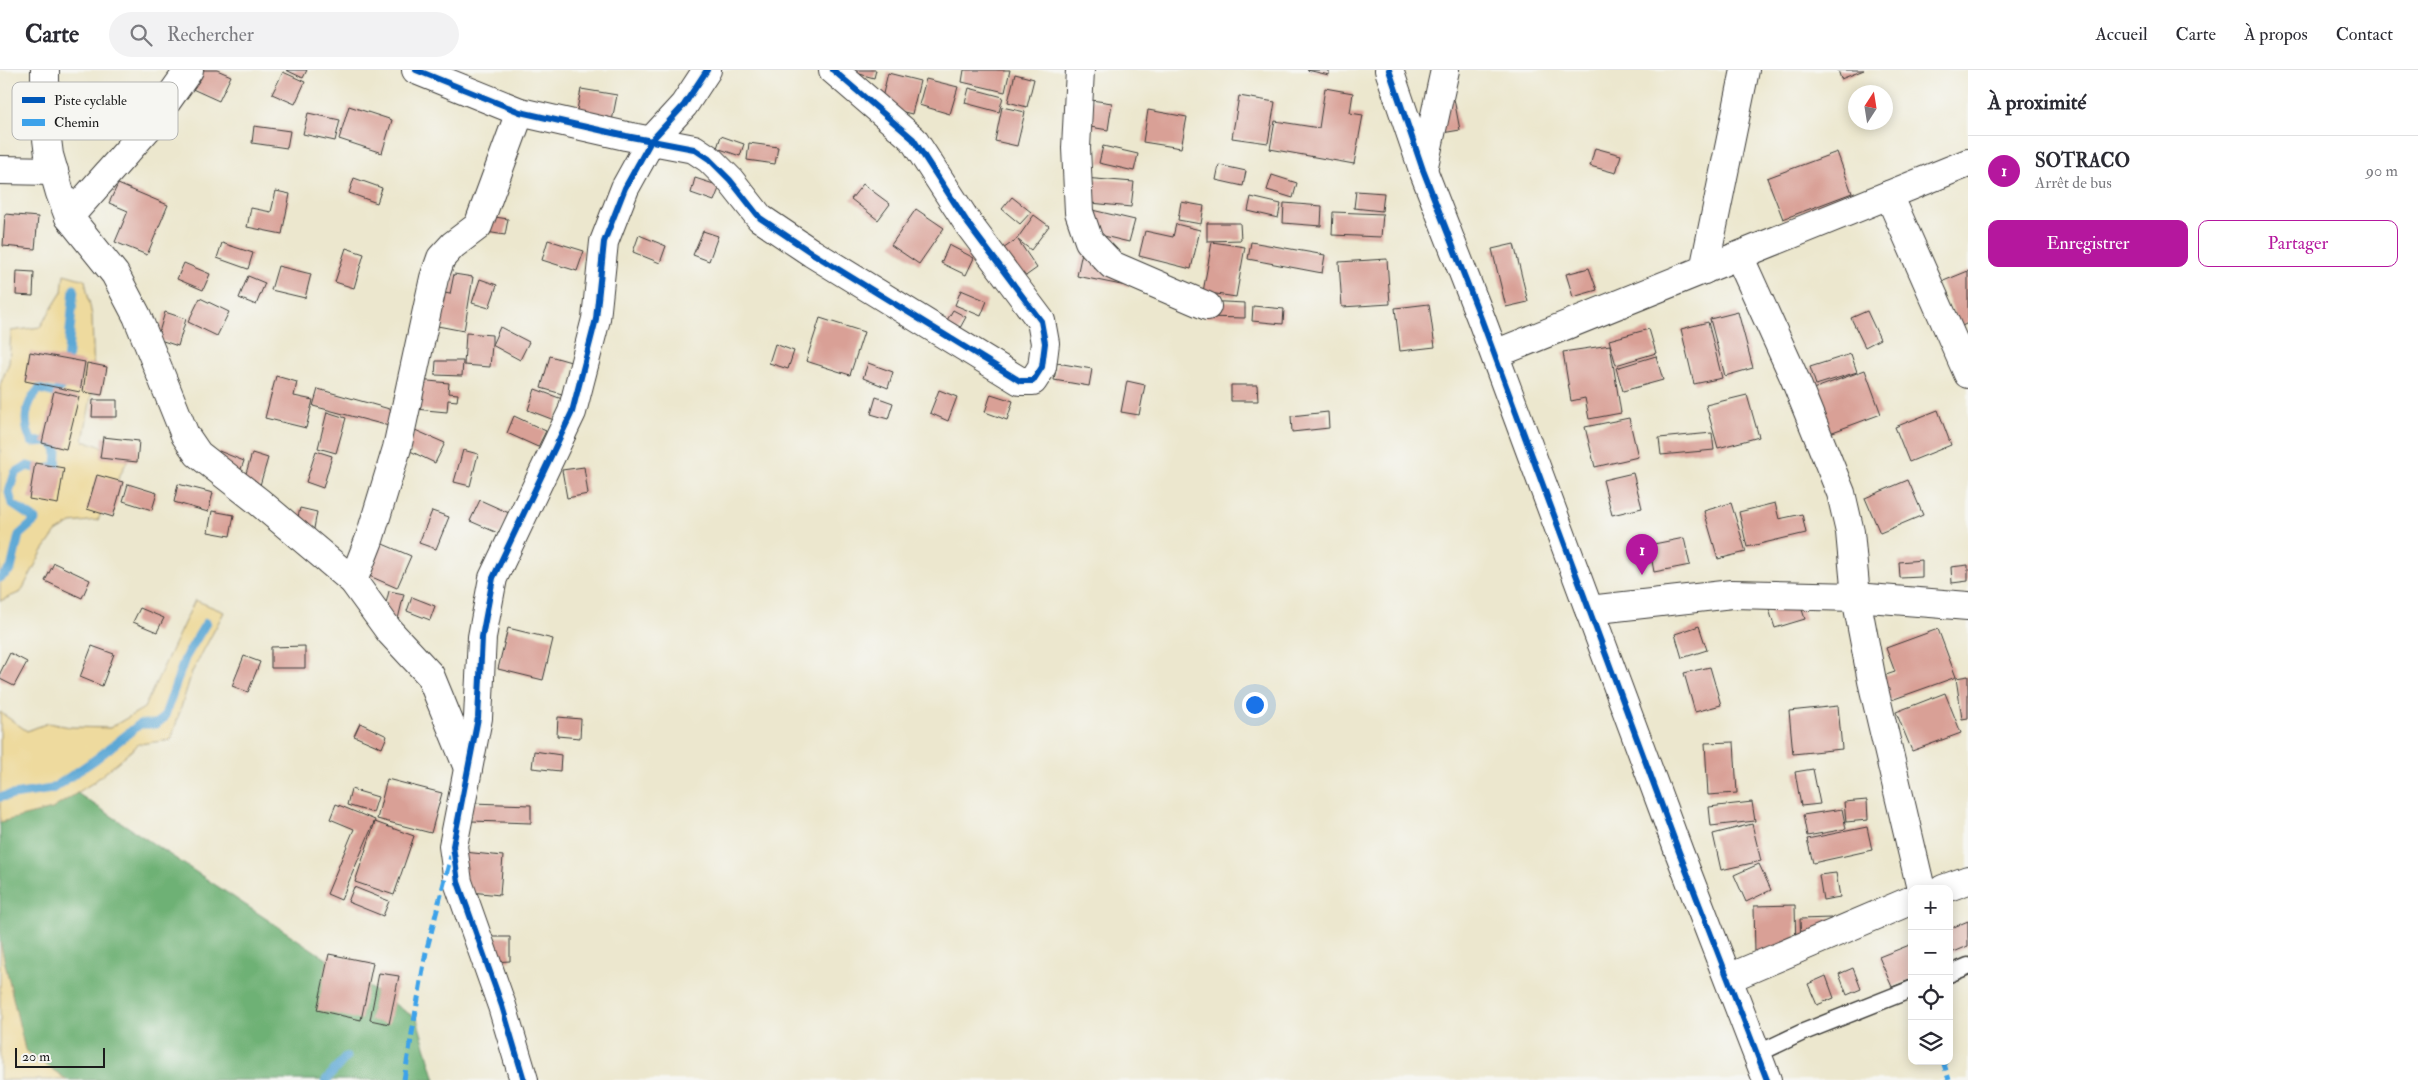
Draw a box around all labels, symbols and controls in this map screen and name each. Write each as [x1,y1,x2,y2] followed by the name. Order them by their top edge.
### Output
[109,12,459,57] search box
[25,19,79,50] text: Carte
[127,21,155,49] icon: search
[167,23,254,47] text: Rechercher
[2095,23,2148,46] text: Accueil
[2176,23,2216,46] text: Carte
[2244,23,2308,46] text: À propos
[2336,23,2393,46] text: Contact
[12,82,178,140] legend
[1848,85,1893,130] north arrow
[1988,89,2086,116] text: À proximité
[54,92,127,110] text: Piste cyclable
[54,114,99,131] text: Chemin
[2035,149,2130,173] text: SOTRACO
[2001,161,2007,181] text: 1
[2366,161,2398,181] text: 90 m
[2035,173,2112,193] text: Arrêt de bus
[1988,220,2188,267] button: Enregistrer
[2198,220,2398,267] button: Partager
[1626,534,1658,575] pin: 1
[1242,692,1268,718] your location
[1908,885,1953,1065] map controls
[1908,885,1953,930] button: +
[1908,930,1953,975] button: −
[1908,975,1953,1020] button: locate
[1908,1020,1953,1065] button: layers
[15,1045,105,1068] scale bar
[22,1048,50,1065] text: 20 m

